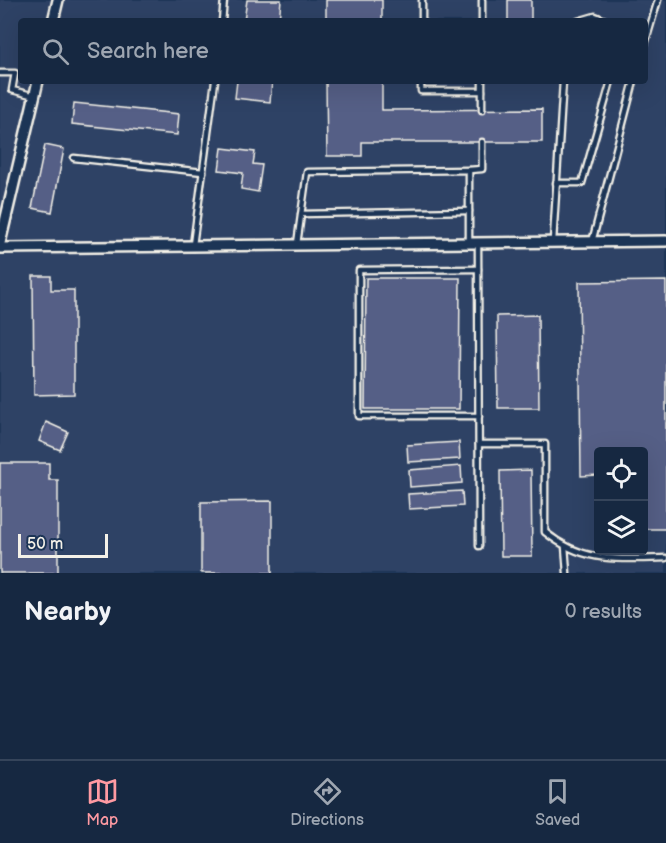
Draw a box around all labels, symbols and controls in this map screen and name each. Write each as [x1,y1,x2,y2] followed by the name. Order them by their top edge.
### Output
[18,18,648,84] search box
[39,35,72,68] icon: search
[87,38,209,65] text: Search here
[594,447,648,555] map controls
[594,447,648,501] button: locate
[594,501,648,555] button: layers
[18,531,108,558] scale bar
[27,535,63,554] text: 50 m
[24,597,111,628] text: Nearby
[565,600,642,624] text: 0 results
[86,775,119,830] tab: Map
[290,775,364,830] tab: Directions
[535,775,580,830] tab: Saved

